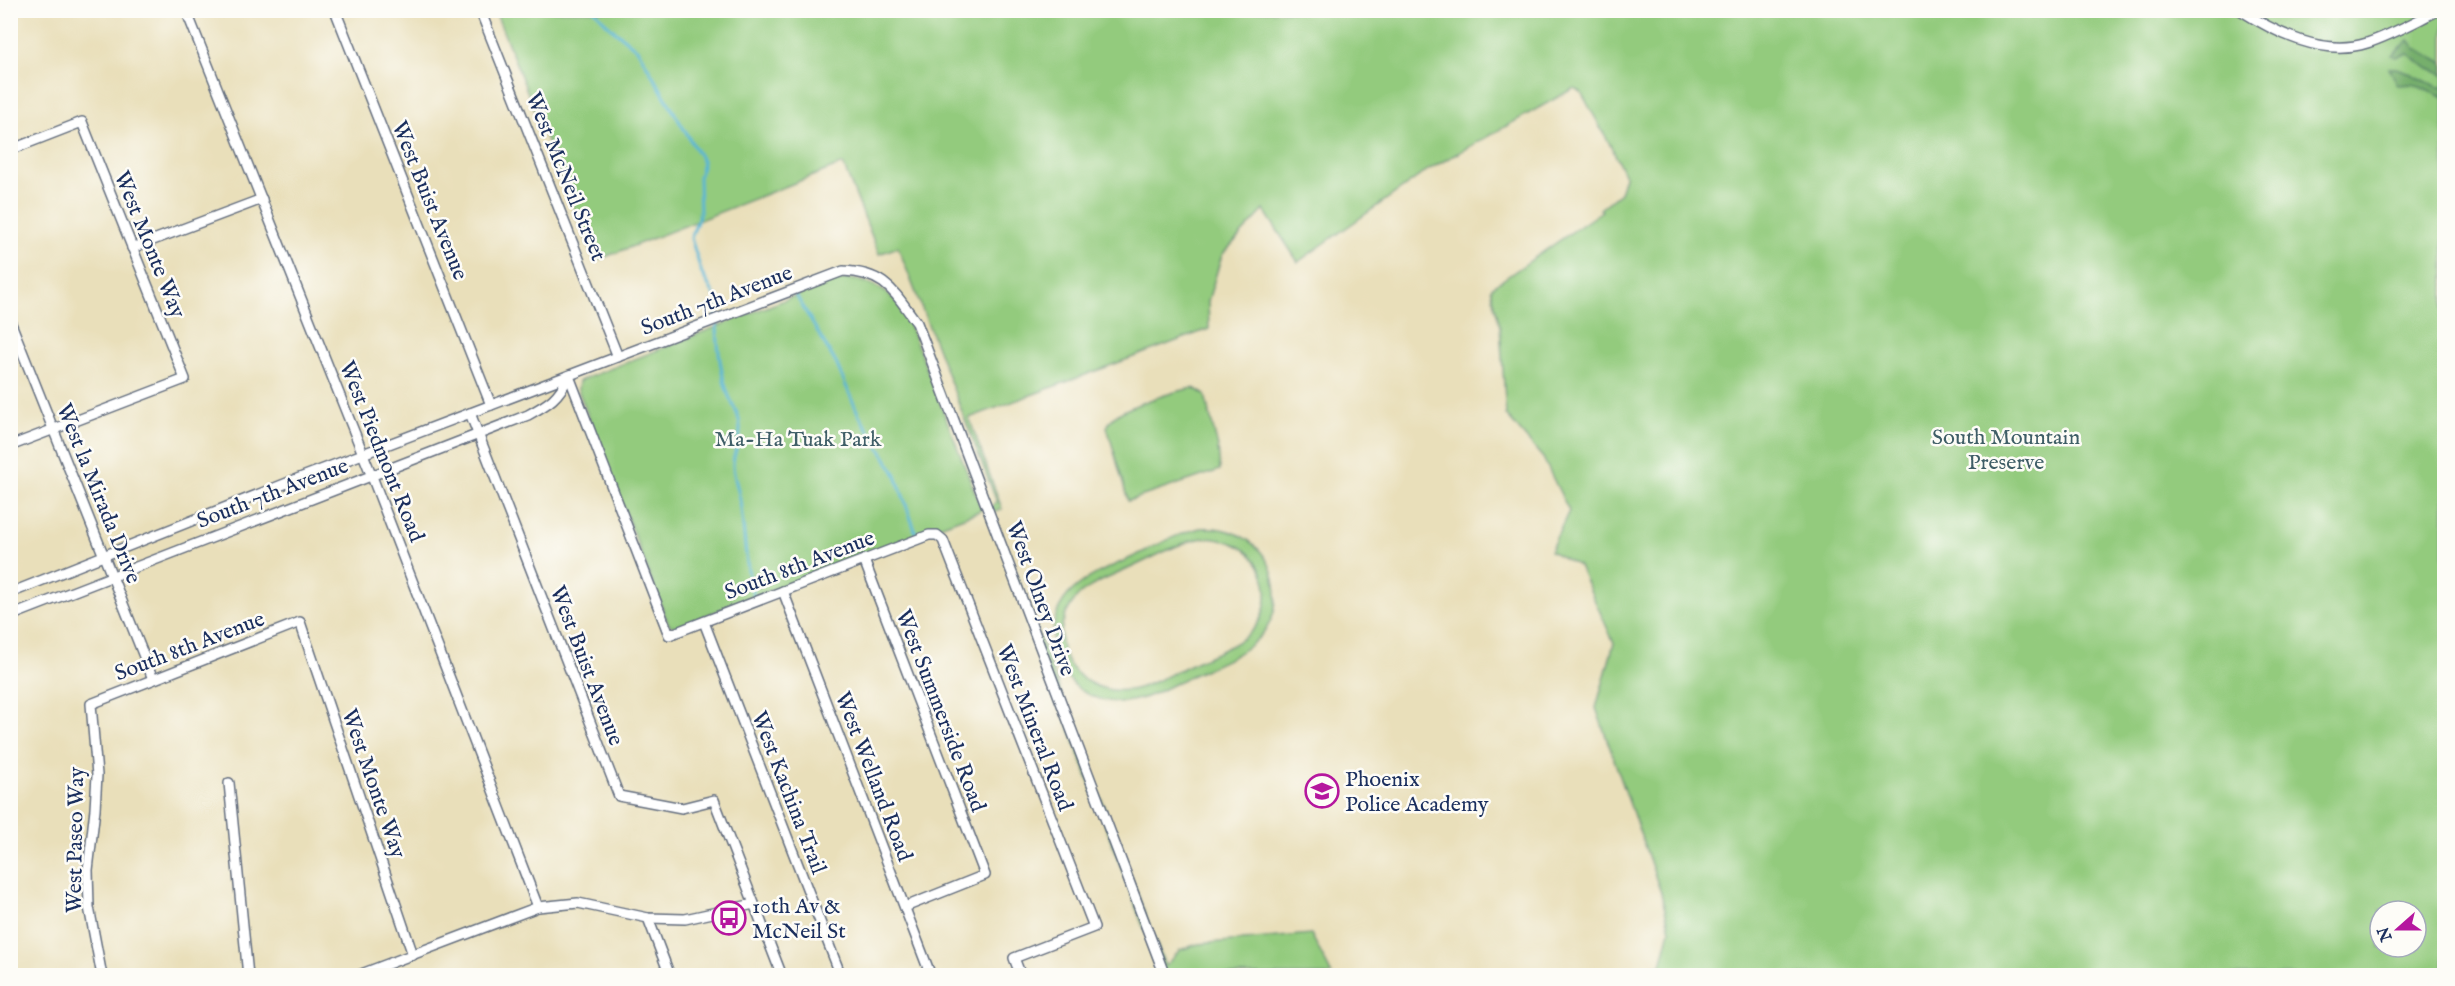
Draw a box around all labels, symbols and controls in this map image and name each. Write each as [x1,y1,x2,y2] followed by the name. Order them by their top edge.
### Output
[518,88,612,266] street label: West McNeil Street
[384,117,474,284] street label: West Buist Avenue
[107,167,191,323] street label: West Monte Way
[637,259,796,343] street label: South 7th Avenue
[332,357,430,547] street label: West Piedmont Road
[49,400,147,588] street label: West la Mirada Drive
[1932,424,2081,477] park label: South Mountain Preserve
[714,426,882,454] park label: Ma-Ha Tuak Park
[193,452,352,536] street label: South 7th Avenue
[999,517,1081,680] street label: West Olney Drive
[721,524,879,607] street label: South 8th Avenue
[543,582,630,750] street label: West Buist Avenue
[111,605,269,688] street label: South 8th Avenue
[889,605,992,816] street label: West Summerside Road
[989,640,1079,815] street label: West Mineral Road
[828,688,918,866] street label: West Welland Road
[334,705,412,862] street label: West Monte Way
[744,707,832,878] street label: West Kachina Trail
[61,766,91,913] street label: West Paseo Way
[1345,766,1489,819] place label: Phoenix Police Academy
[1304,773,1340,809] school or university icon: Phoenix Police Academy
[752,893,846,946] place label: 10th Av & McNeil St
[2368,899,2428,959] north arrow
[711,900,747,936] bus stop icon: 10th Av & McNeil St
[2374,923,2398,945] text: N

